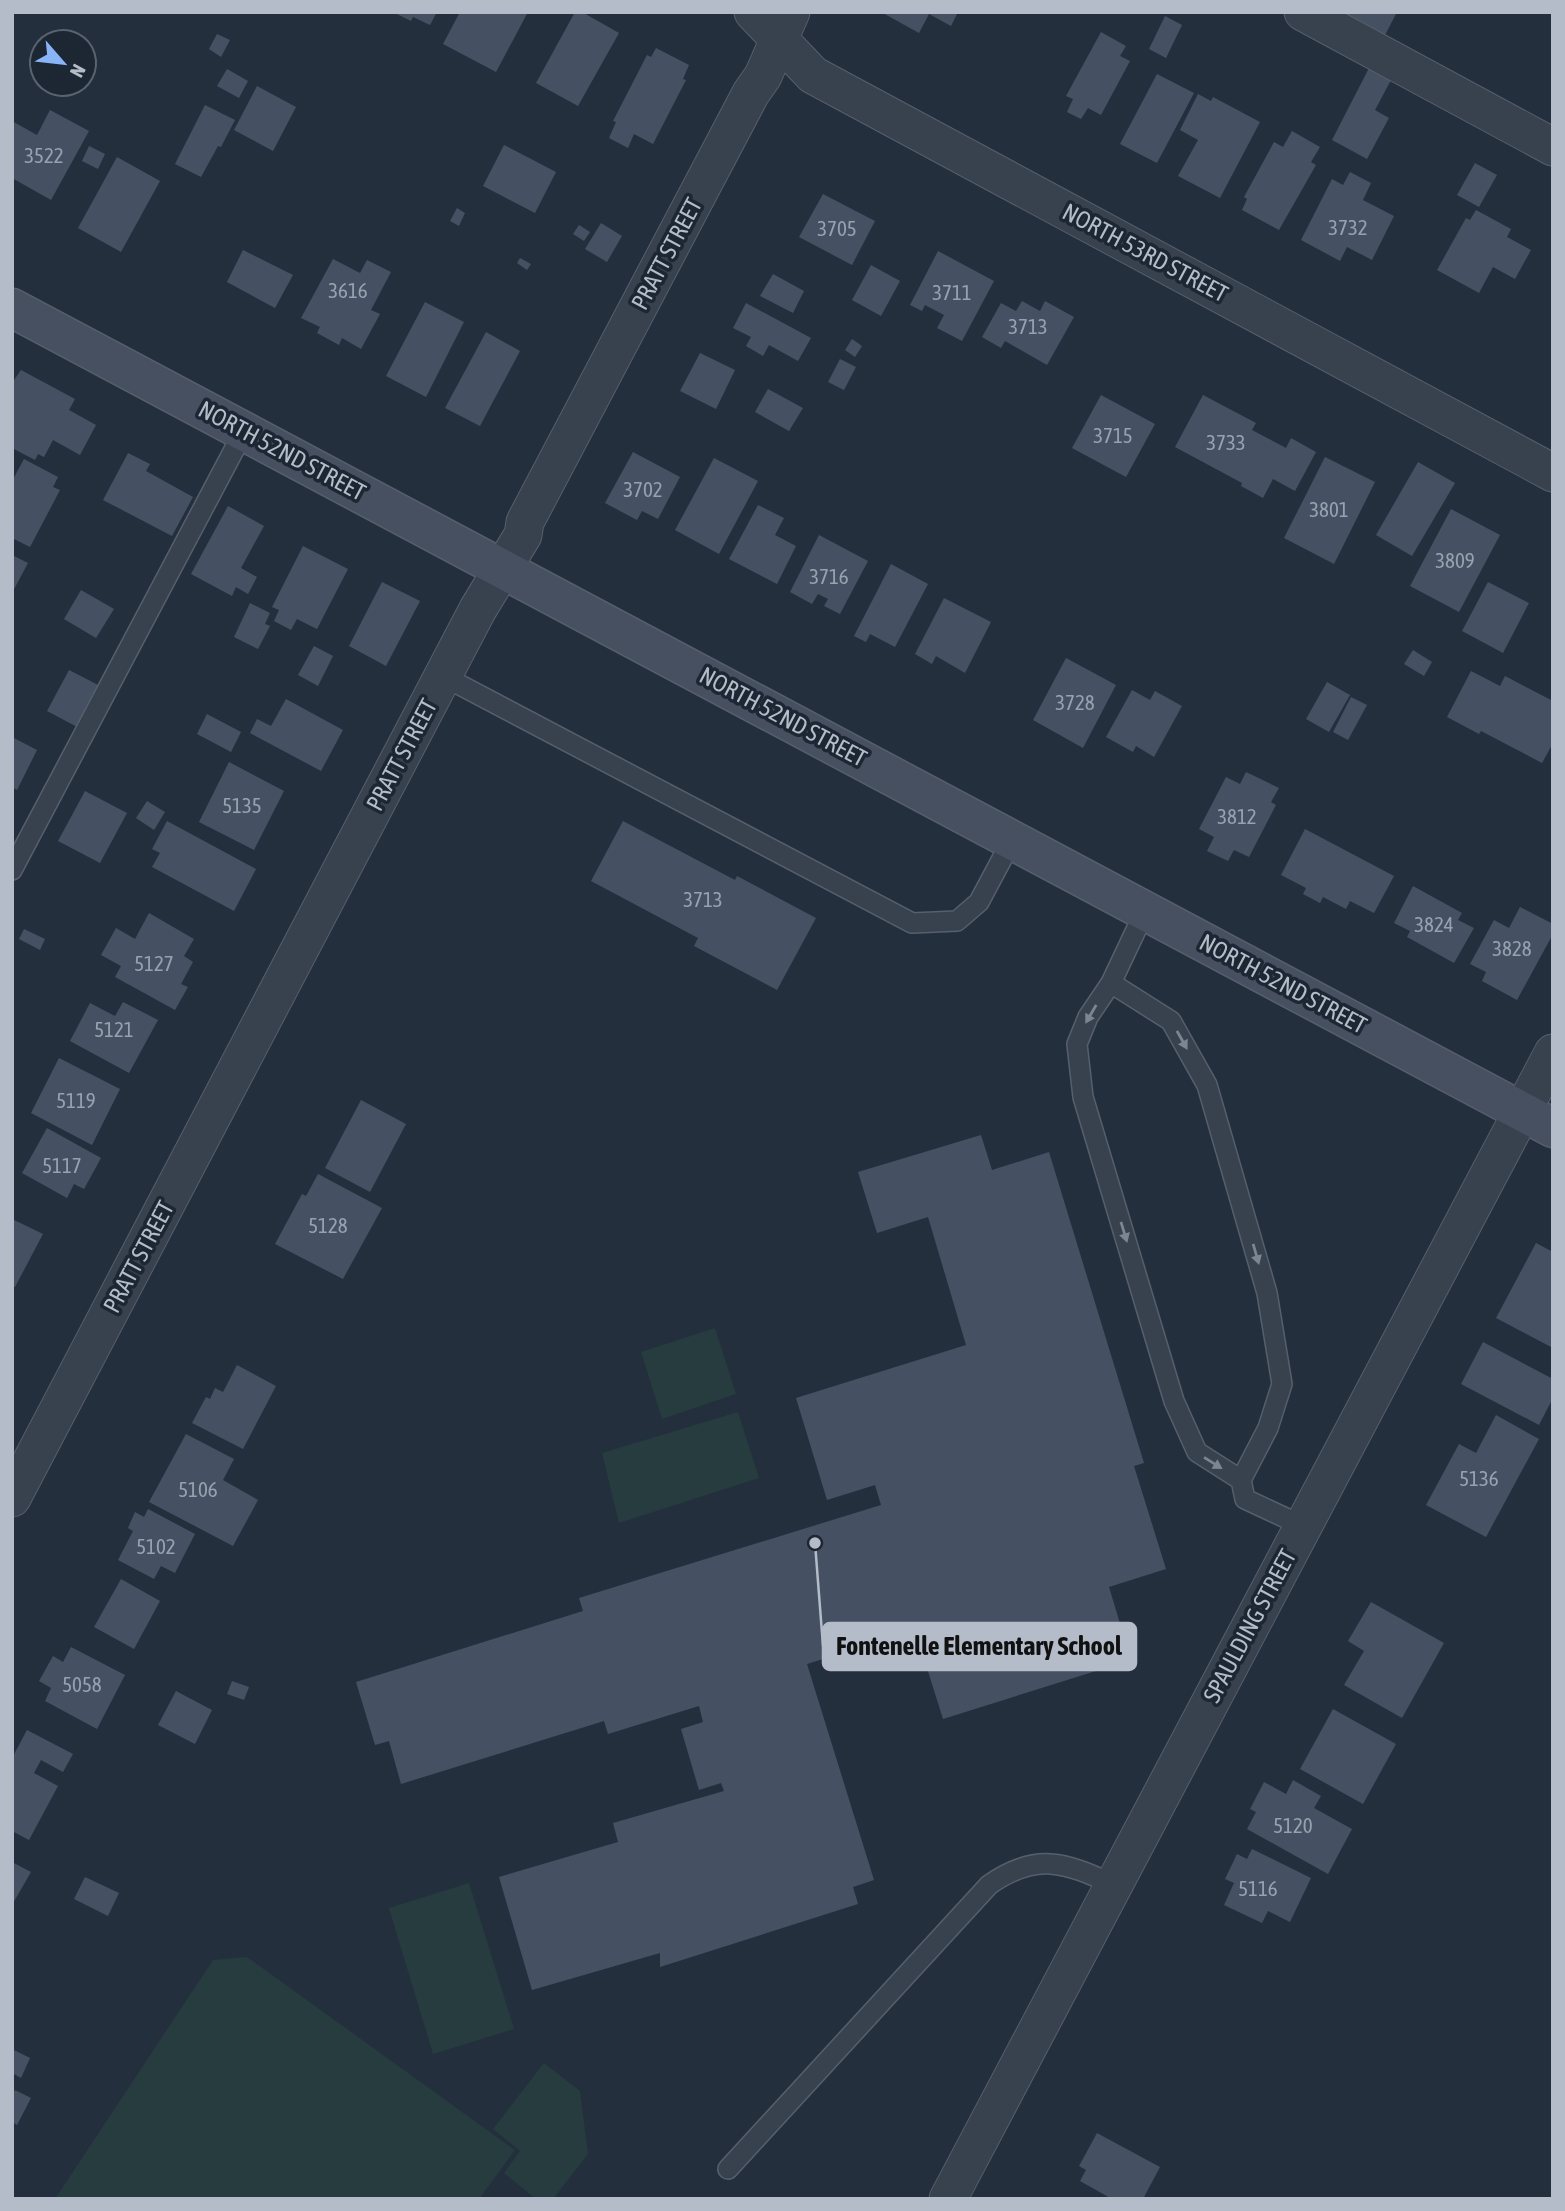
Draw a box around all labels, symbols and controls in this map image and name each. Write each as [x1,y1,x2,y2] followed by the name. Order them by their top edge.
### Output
[28,28,98,98] north arrow
[66,61,90,81] text: N
[24,143,64,167] house number: 3522
[626,193,707,314] street label: PRATT STREET
[1058,198,1233,308] street label: NORTH 53RD STREET
[1328,215,1368,239] house number: 3732
[817,216,857,240] house number: 3705
[328,278,368,302] house number: 3616
[932,280,972,304] house number: 3711
[1008,314,1048,338] house number: 3713
[194,395,371,506] street label: NORTH 52ND STREET
[1093,423,1133,447] house number: 3715
[1206,430,1246,454] house number: 3733
[623,477,663,501] house number: 3702
[1309,497,1349,521] house number: 3801
[1435,548,1475,572] house number: 3809
[809,564,849,588] house number: 3716
[695,661,872,772] street label: NORTH 52ND STREET
[1055,690,1095,714] house number: 3728
[361,694,442,815] street label: PRATT STREET
[222,793,262,817] house number: 5135
[1217,804,1257,828] house number: 3812
[683,887,723,911] house number: 3713
[1414,912,1454,936] house number: 3824
[1195,928,1372,1039] street label: NORTH 52ND STREET
[1492,936,1532,960] house number: 3828
[134,951,174,975] house number: 5127
[1084,1005,1097,1024] one-way arrow
[94,1017,134,1041] house number: 5121
[1176,1031,1188,1050] one-way arrow
[56,1088,96,1112] house number: 5119
[42,1153,82,1177] house number: 5117
[98,1196,179,1317] street label: PRATT STREET
[308,1213,348,1237] house number: 5128
[1119,1222,1129,1243] one-way arrow
[1251,1243,1262,1265] one-way arrow
[1204,1456,1223,1469] one-way arrow
[1459,1466,1499,1490] house number: 5136
[178,1477,218,1501] house number: 5106
[136,1534,176,1558] house number: 5102
[1198,1544,1301,1707] street label: SPAULDING STREET
[823,1623,1136,1670] callout: Fontenelle Elementary School
[836,1631,1123,1661] text: Fontenelle Elementary School
[62,1672,102,1696] house number: 5058
[1273,1813,1313,1837] house number: 5120
[1238,1876,1278,1900] house number: 5116

